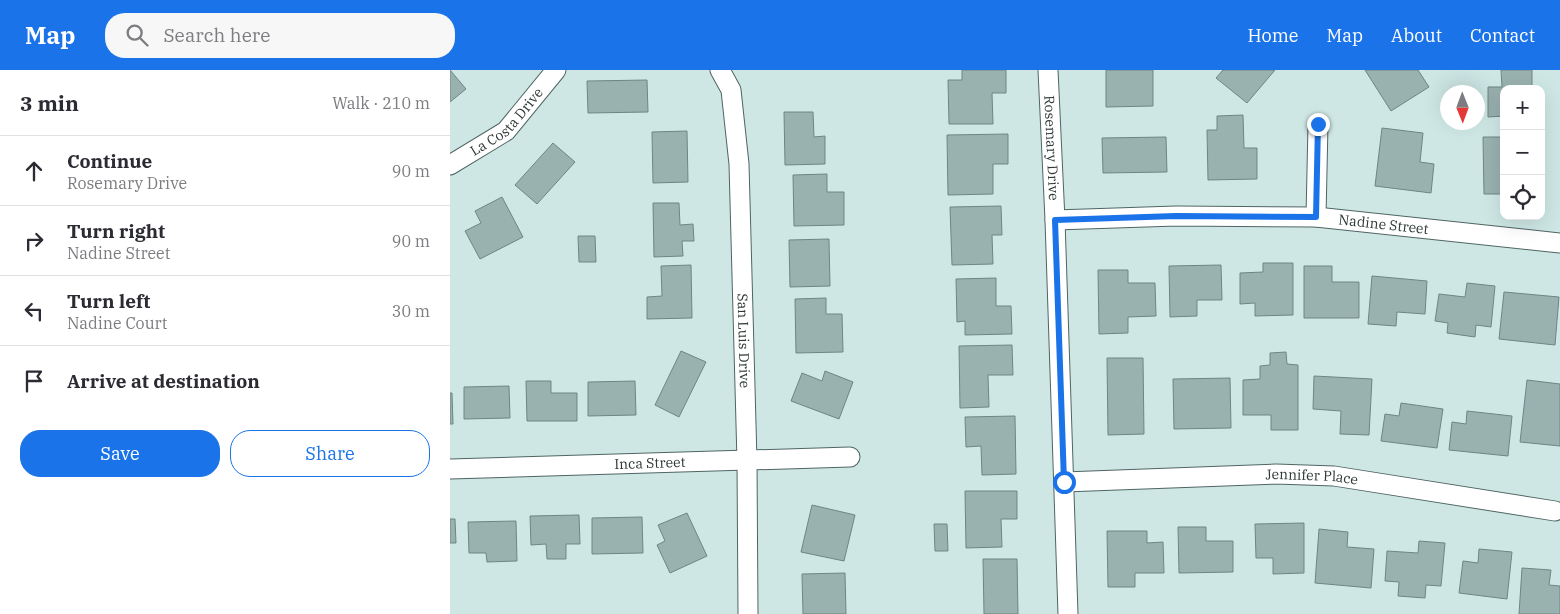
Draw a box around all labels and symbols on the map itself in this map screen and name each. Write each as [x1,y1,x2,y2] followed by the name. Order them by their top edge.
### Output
[467,84,547,160] street label: La Costa Drive
[1440,85,1485,130] north arrow
[1040,95,1063,201] street label: Rosemary Drive
[1307,113,1330,136] route end
[1338,210,1430,238] street label: Nadine Street
[733,293,754,388] street label: San Luis Drive
[614,453,686,473] street label: Inca Street
[1265,465,1359,489] street label: Jennifer Place
[1053,471,1076,494] route start

